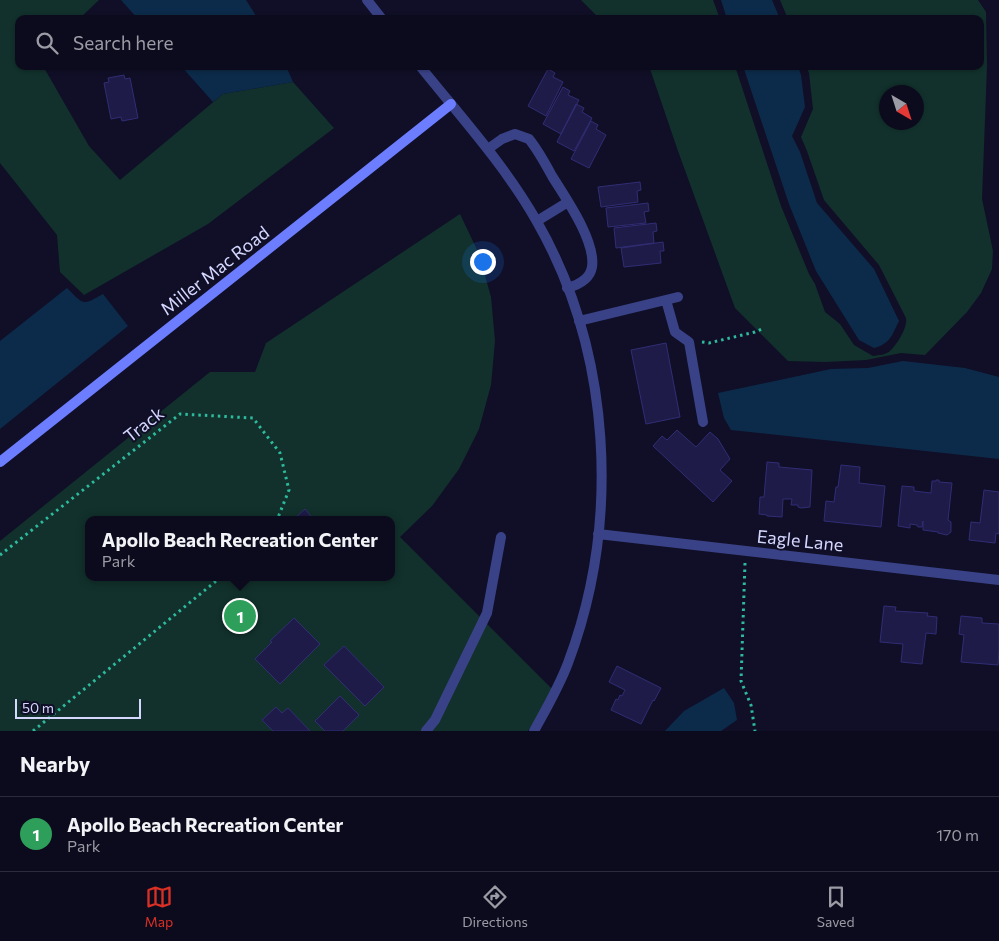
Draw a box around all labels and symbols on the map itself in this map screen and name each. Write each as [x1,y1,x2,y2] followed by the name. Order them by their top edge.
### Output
[879,85,924,130] north arrow
[156,221,273,320] street label: Miller Mac Road
[470,249,496,275] your location
[119,402,168,447] street label: Track
[756,525,844,555] street label: Eagle Lane
[224,597,256,635] pin: 1
[15,696,141,719] scale bar

